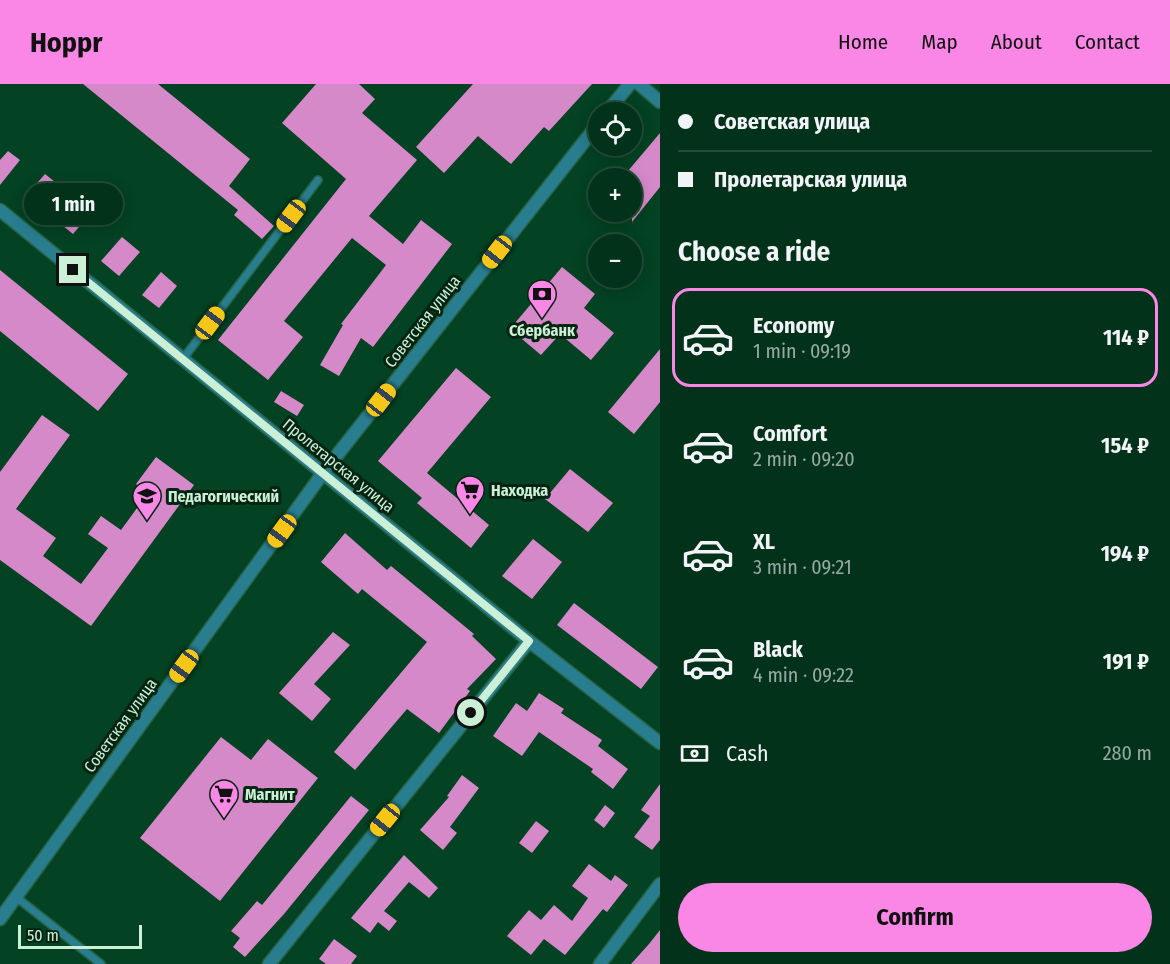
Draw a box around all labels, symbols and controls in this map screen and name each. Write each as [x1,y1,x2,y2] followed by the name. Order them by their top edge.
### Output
[30,26,102,59] text: Hoppr
[838,29,888,55] text: Home
[921,29,958,55] text: Map
[991,29,1042,55] text: About
[1075,29,1140,55] text: Contact
[588,102,642,288] map controls
[588,102,642,156] button: locate
[714,108,870,135] text: Советская улица
[714,166,907,193] text: Пролетарская улица
[588,168,642,222] button: +
[23,183,122,225] callout: 1 min
[52,192,95,216] text: 1 min
[273,196,309,236] car
[479,232,515,272] car
[588,234,642,288] button: −
[678,236,830,268] text: Choose a ride
[59,256,86,283] route end
[381,271,464,371] street label: Советская улица
[526,278,558,320] bank icon: Сбербанк
[192,303,228,343] car
[681,311,735,365] icon: car
[753,312,834,339] text: Economy
[509,321,576,340] place label: Сбербанк
[1103,324,1149,351] text: 114 ₽
[753,339,851,363] text: 1 min · 09:19
[363,380,399,420] car
[279,415,398,516] street label: Пролетарская улица
[681,419,735,473] icon: car
[753,420,827,447] text: Comfort
[1101,432,1149,459] text: 154 ₽
[753,447,855,471] text: 2 min · 09:20
[454,474,486,516] supermarket icon: Находка
[131,480,163,522] school or university icon: Педагогический
[491,481,548,500] place label: Находка
[168,487,279,506] place label: Педагогический
[264,511,300,551] car
[681,527,735,581] icon: car
[753,528,775,555] text: XL
[1101,540,1149,567] text: 194 ₽
[753,555,852,579] text: 3 min · 09:21
[681,635,735,689] icon: car
[753,636,803,663] text: Black
[166,646,202,686] car
[1103,648,1149,675] text: 191 ₽
[753,663,854,687] text: 4 min · 09:22
[80,674,161,776] street label: Советская улица
[457,699,484,726] route start
[678,737,711,770] icon: cash
[726,740,769,767] text: Cash
[1103,741,1152,765] text: 280 m
[208,778,240,820] supermarket icon: Магнит
[245,785,295,804] place label: Магнит
[367,800,403,840] car
[678,883,1152,952] button: Confirm
[18,922,142,950] scale bar
[27,926,59,945] text: 50 m

